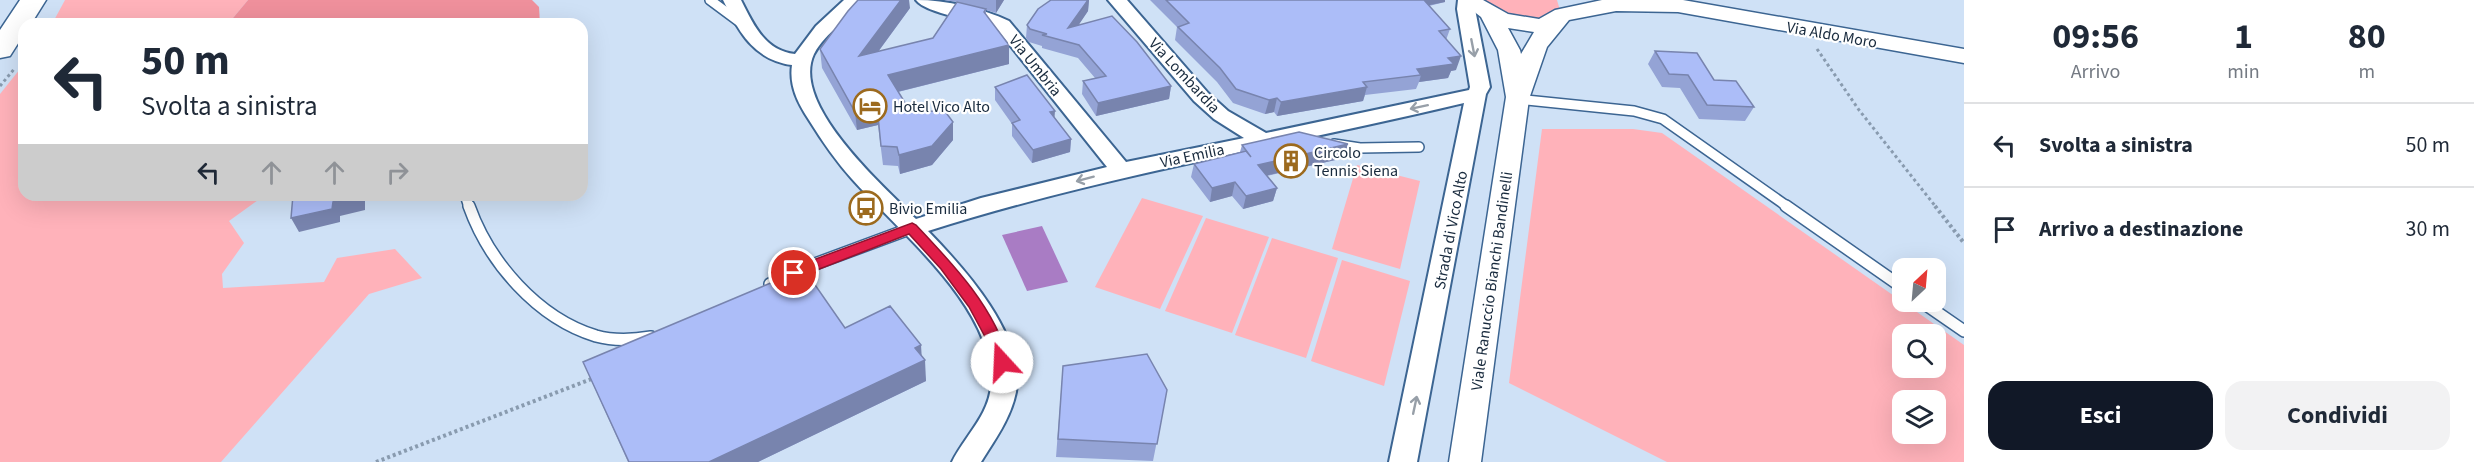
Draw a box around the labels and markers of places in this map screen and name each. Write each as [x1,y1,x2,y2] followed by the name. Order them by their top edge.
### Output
[852,88,888,124] hotel icon: Hotel Vico Alto
[893,96,990,118] place label: Hotel Vico Alto
[1314,142,1398,182] place label: Circolo Tennis Siena
[1273,143,1309,179] building icon: Circolo Tennis Siena
[848,190,884,226] bus stop icon: Bivio Emilia
[889,198,967,220] place label: Bivio Emilia
[768,247,819,298] pin

